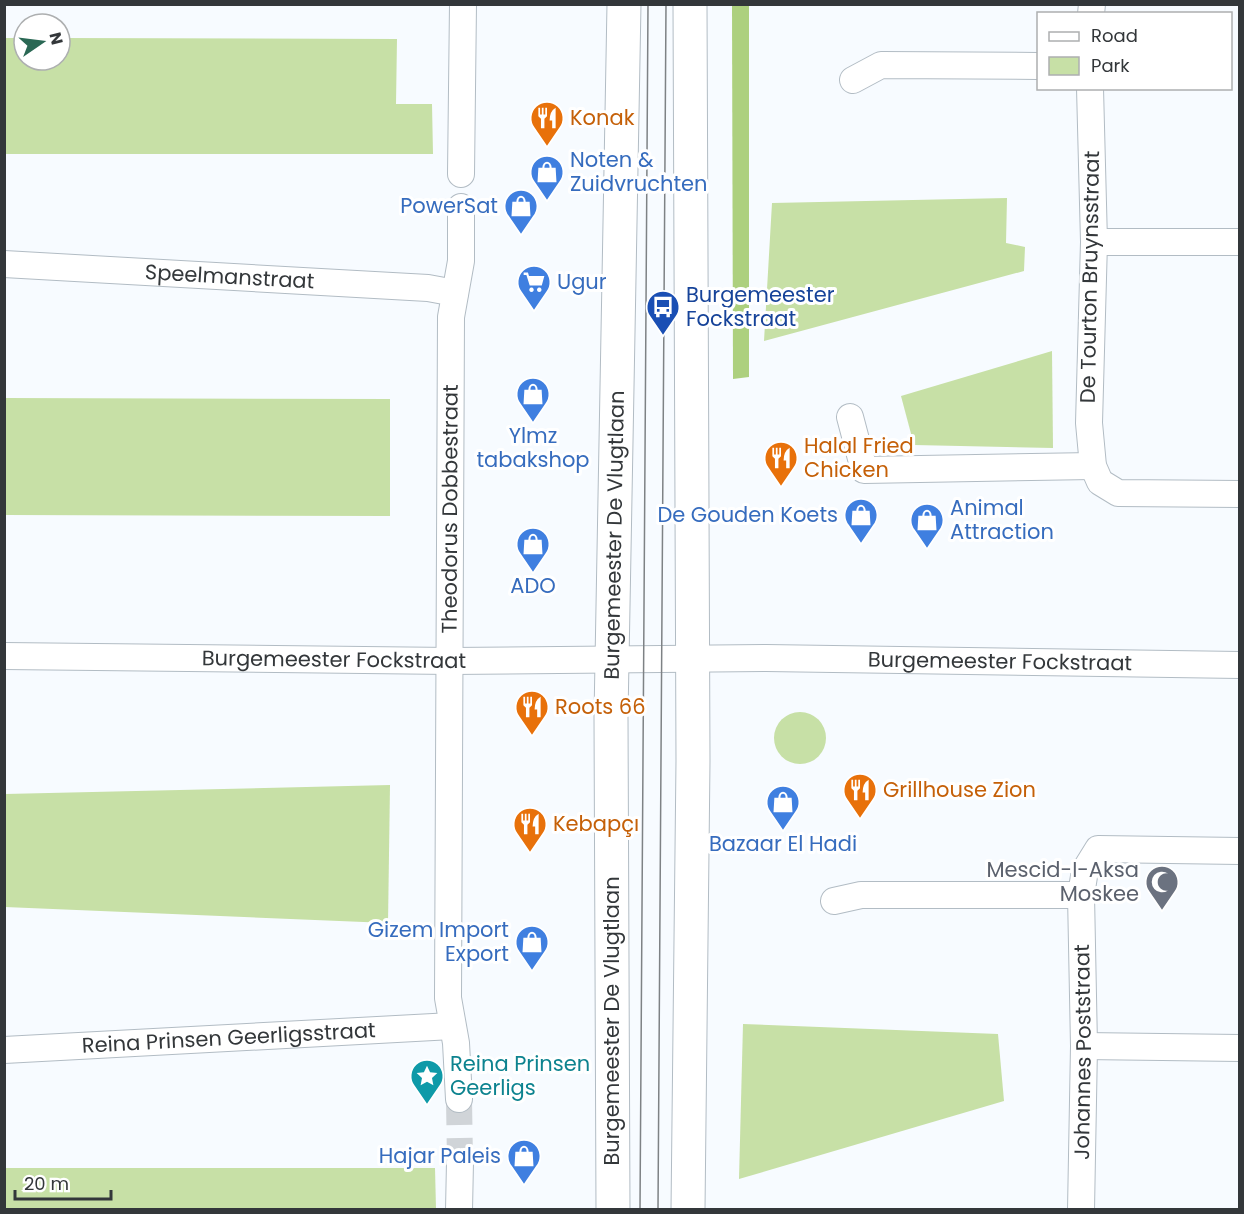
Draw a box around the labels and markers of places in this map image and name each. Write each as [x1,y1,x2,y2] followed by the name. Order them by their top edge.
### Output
[529,100,565,147] restaurant icon: Konak
[570,103,635,132] place label: Konak
[570,145,708,198] place label: Noten & Zuidvruchten
[529,154,565,201] shop icon: Noten & Zuidvruchten
[503,188,539,235] shop icon: PowerSat
[400,191,498,220] place label: PowerSat
[516,264,552,311] supermarket icon: Ugur
[557,267,607,296] place label: Ugur
[686,280,835,333] place label: Burgemeester Fockstraat
[645,289,681,336] bus stop icon: Burgemeester Fockstraat
[515,376,551,423] shop icon: Ylmz tabakshop
[476,421,590,474] place label: Ylmz tabakshop
[804,431,914,484] place label: Halal Fried Chicken
[763,440,799,487] restaurant icon: Halal Fried Chicken
[950,493,1054,546] place label: Animal Attraction
[843,497,879,544] shop icon: De Gouden Koets
[657,500,838,529] place label: De Gouden Koets
[909,502,945,549] shop icon: Animal Attraction
[515,526,551,573] shop icon: ADO
[510,571,556,600] place label: ADO
[514,689,550,736] restaurant icon: Roots 66
[555,692,646,721] place label: Roots 66
[842,772,878,819] restaurant icon: Grillhouse Zion
[883,775,1036,804] place label: Grillhouse Zion
[765,784,801,831] shop icon: Bazaar El Hadi
[512,806,548,853] restaurant icon: Kebapçı
[553,809,639,838] place label: Kebapçı
[709,829,857,858] place label: Bazaar El Hadi
[986,855,1139,908] place label: Mescid-I-Aksa Moskee
[1144,864,1180,911] mosque icon: Mescid-I-Aksa Moskee
[368,915,509,968] place label: Gizem Import Export
[514,924,550,971] shop icon: Gizem Import Export
[450,1049,590,1102] place label: Reina Prinsen Geerligs
[409,1058,445,1105] place icon: Reina Prinsen Geerligs
[506,1138,542,1185] shop icon: Hajar Paleis
[379,1141,501,1170] place label: Hajar Paleis

